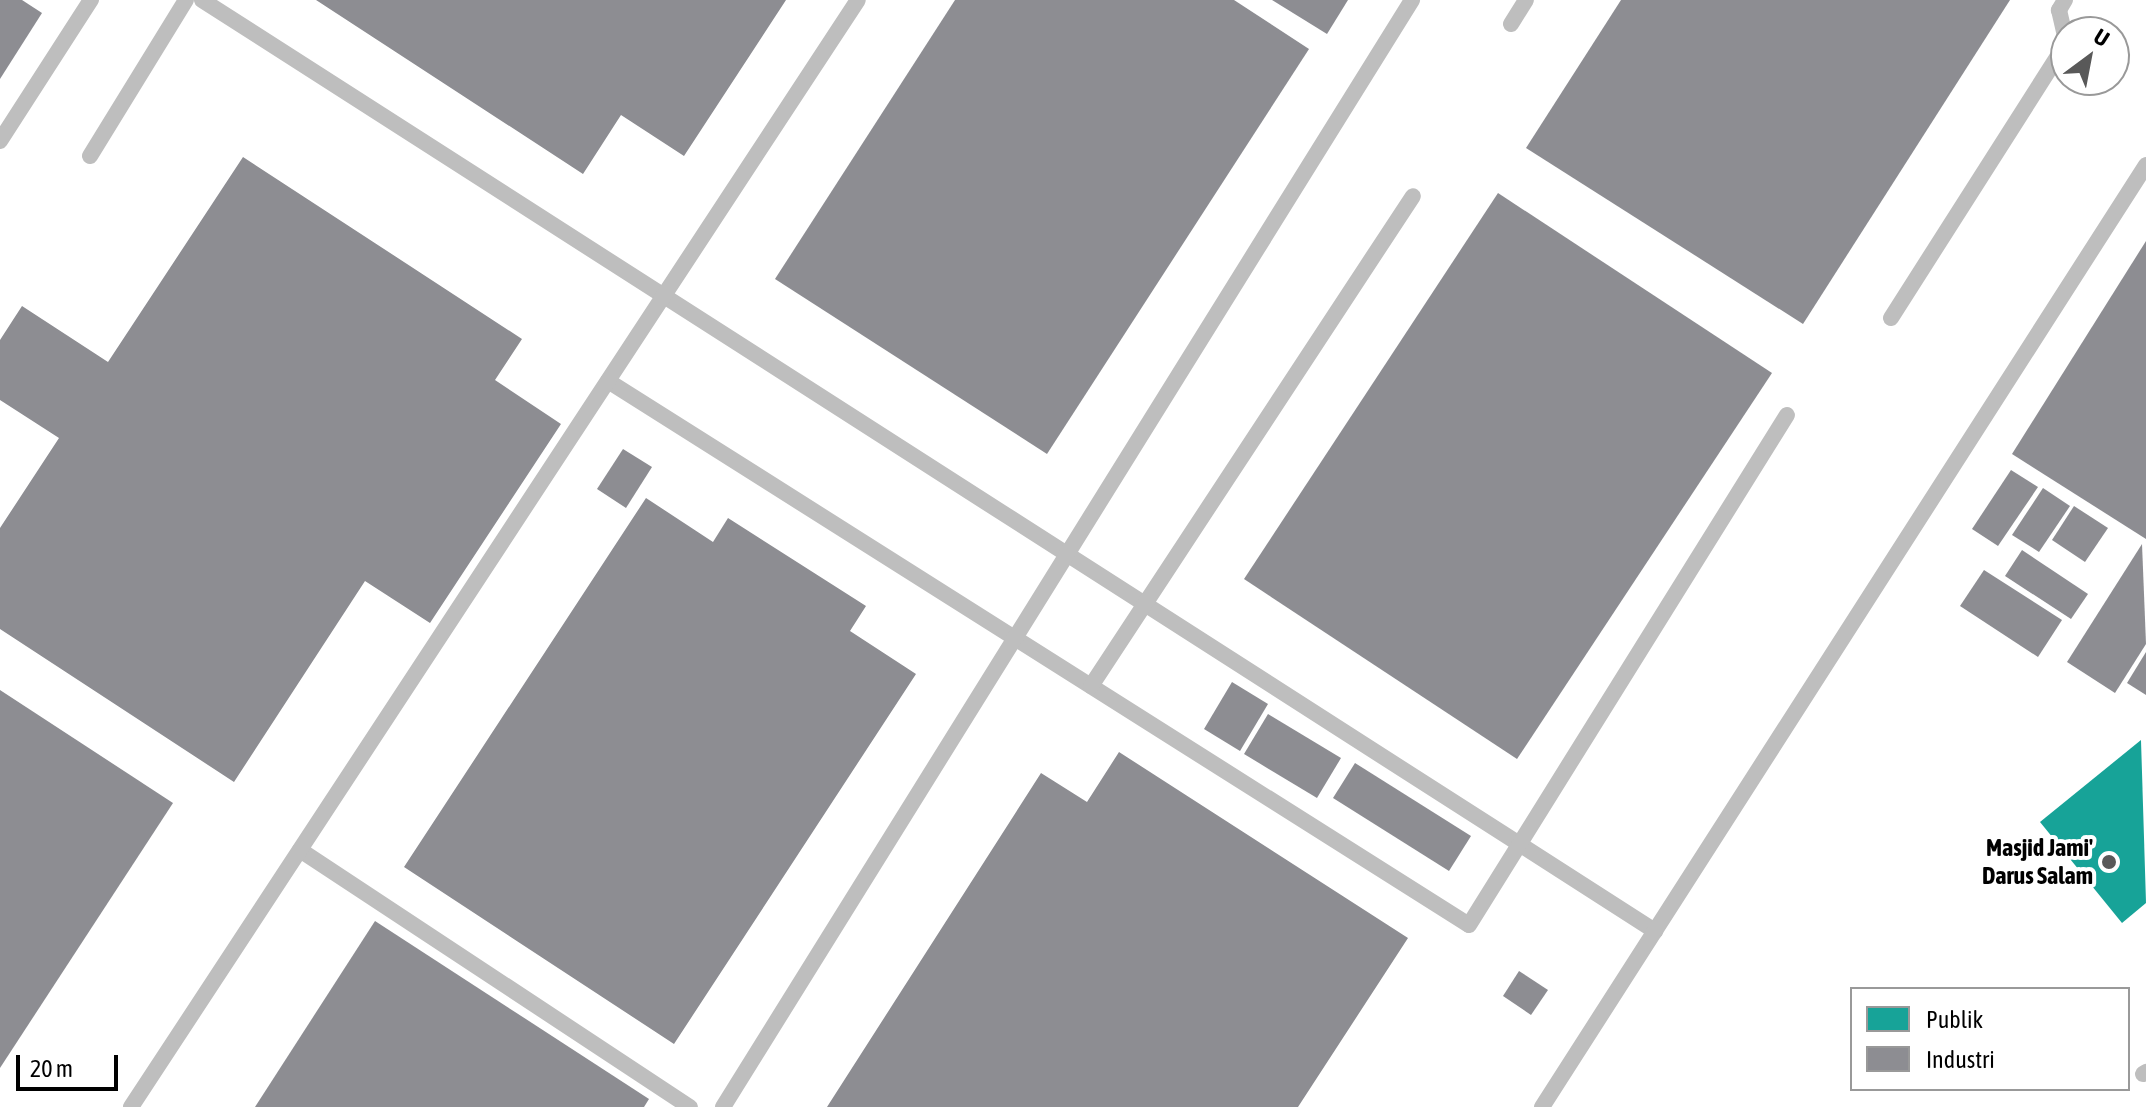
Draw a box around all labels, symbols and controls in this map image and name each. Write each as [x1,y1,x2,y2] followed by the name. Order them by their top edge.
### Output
[2050,16,2130,96] north arrow
[2089,23,2114,52] text: U
[1982,834,2093,890] place label: Masjid Jami' Darus Salam
[2100,853,2118,871] marker: Masjid Jami' Darus Salam
[1850,987,2130,1091] legend
[1926,1006,1983,1033] text: Publik
[20,1039,122,1089] scale bar
[1926,1046,1995,1073] text: Industri
[30,1055,73,1082] text: 20 m

